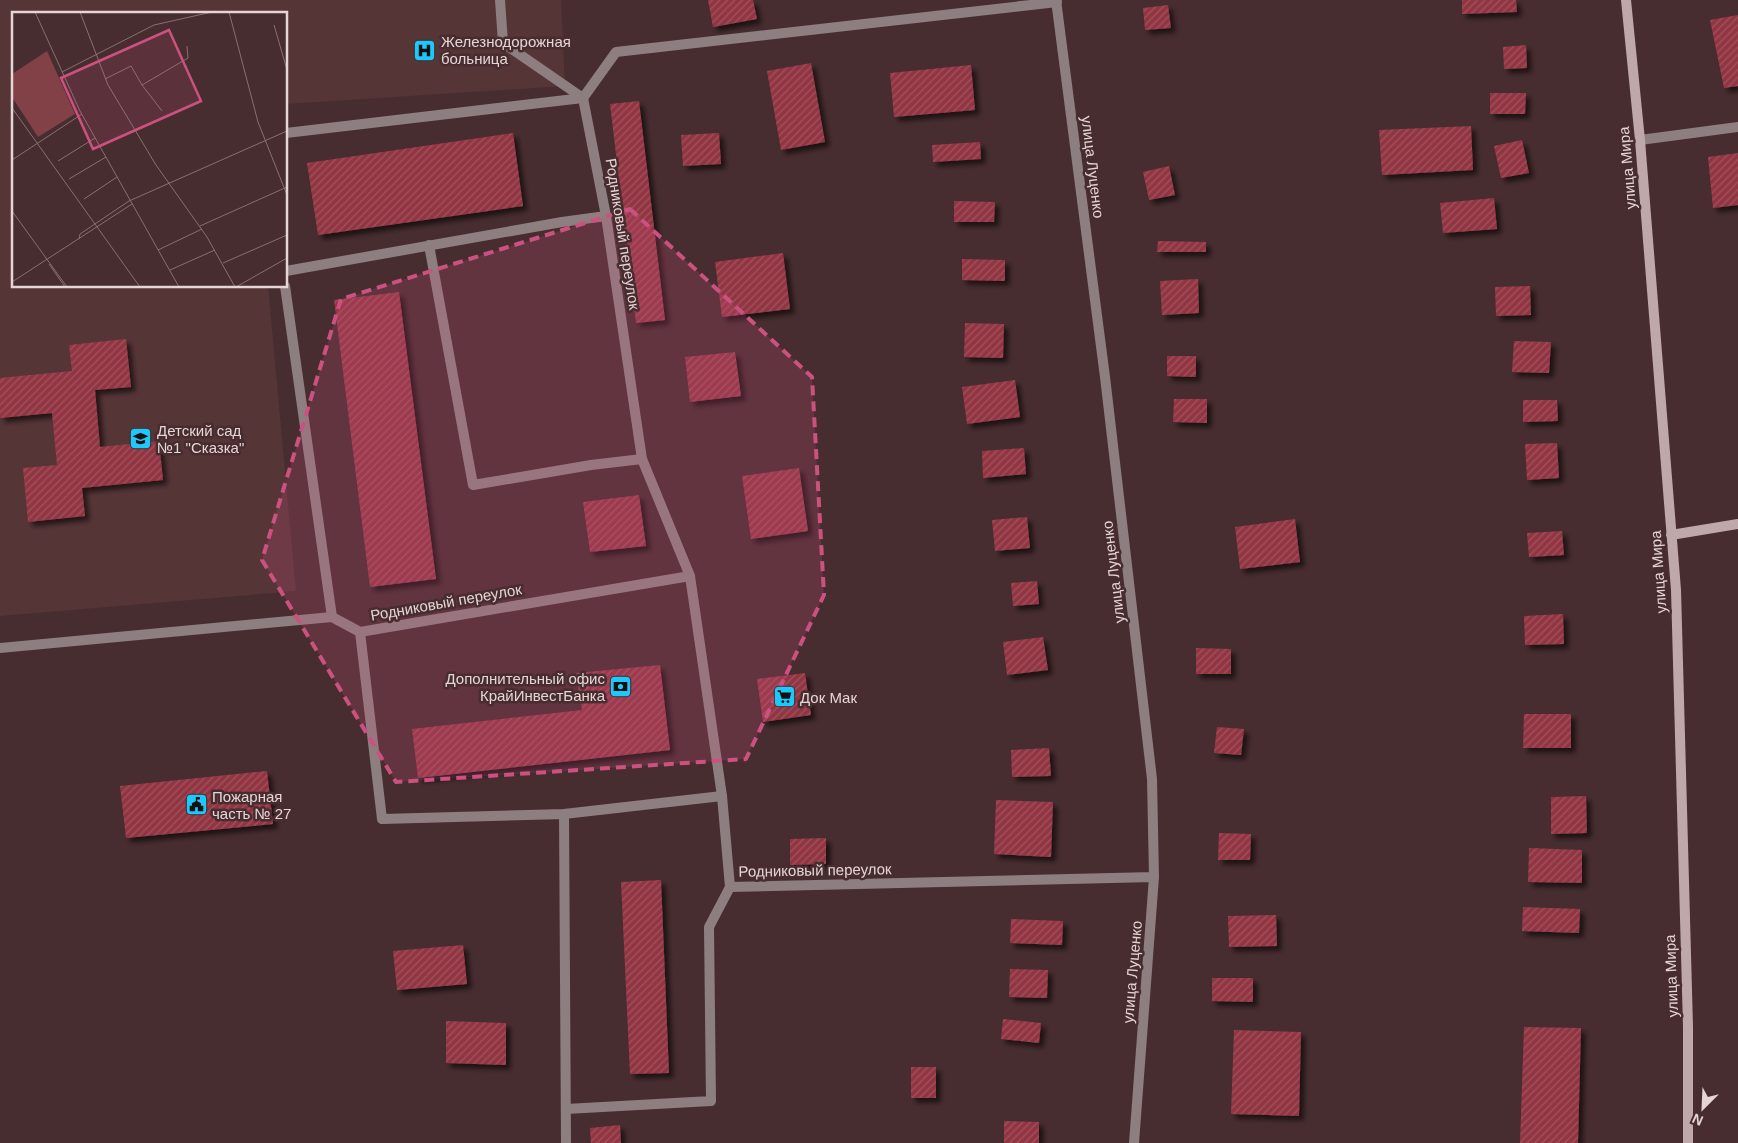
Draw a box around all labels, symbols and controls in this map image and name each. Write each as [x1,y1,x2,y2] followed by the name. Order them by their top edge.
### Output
[12,12,288,288] inset map
[441,33,571,67] place label: Железнодорожная больница
[413,38,437,62] hospital icon: Железнодорожная больница
[1078,115,1108,219] street label: улица Луценко
[1615,125,1639,210] street label: улица Мира
[603,157,643,311] street label: Родниковый переулок
[157,422,244,456] place label: Детский сад №1 "Сказка"
[129,427,153,451] school or university icon: Детский сад №1 "Сказка"
[1098,520,1128,624] street label: улица Луценко
[1647,529,1669,614] street label: улица Мира
[369,580,523,624] street label: Родниковый переулок
[445,670,606,704] place label: Дополнительный офис КрайИнвестБанка
[609,675,633,699] bank icon: Дополнительный офис КрайИнвестБанка
[772,685,796,709] supermarket icon: Док Мак
[800,689,857,706] place label: Док Мак
[212,788,291,822] place label: Пожарная часть № 27
[184,793,208,817] public building icon: Пожарная часть № 27
[738,860,892,880] street label: Родниковый переулок
[1119,920,1145,1024] street label: улица Луценко
[1661,934,1681,1018] street label: улица Мира
[1678,1083,1728,1133] north arrow
[1690,1111,1706,1129] text: N

